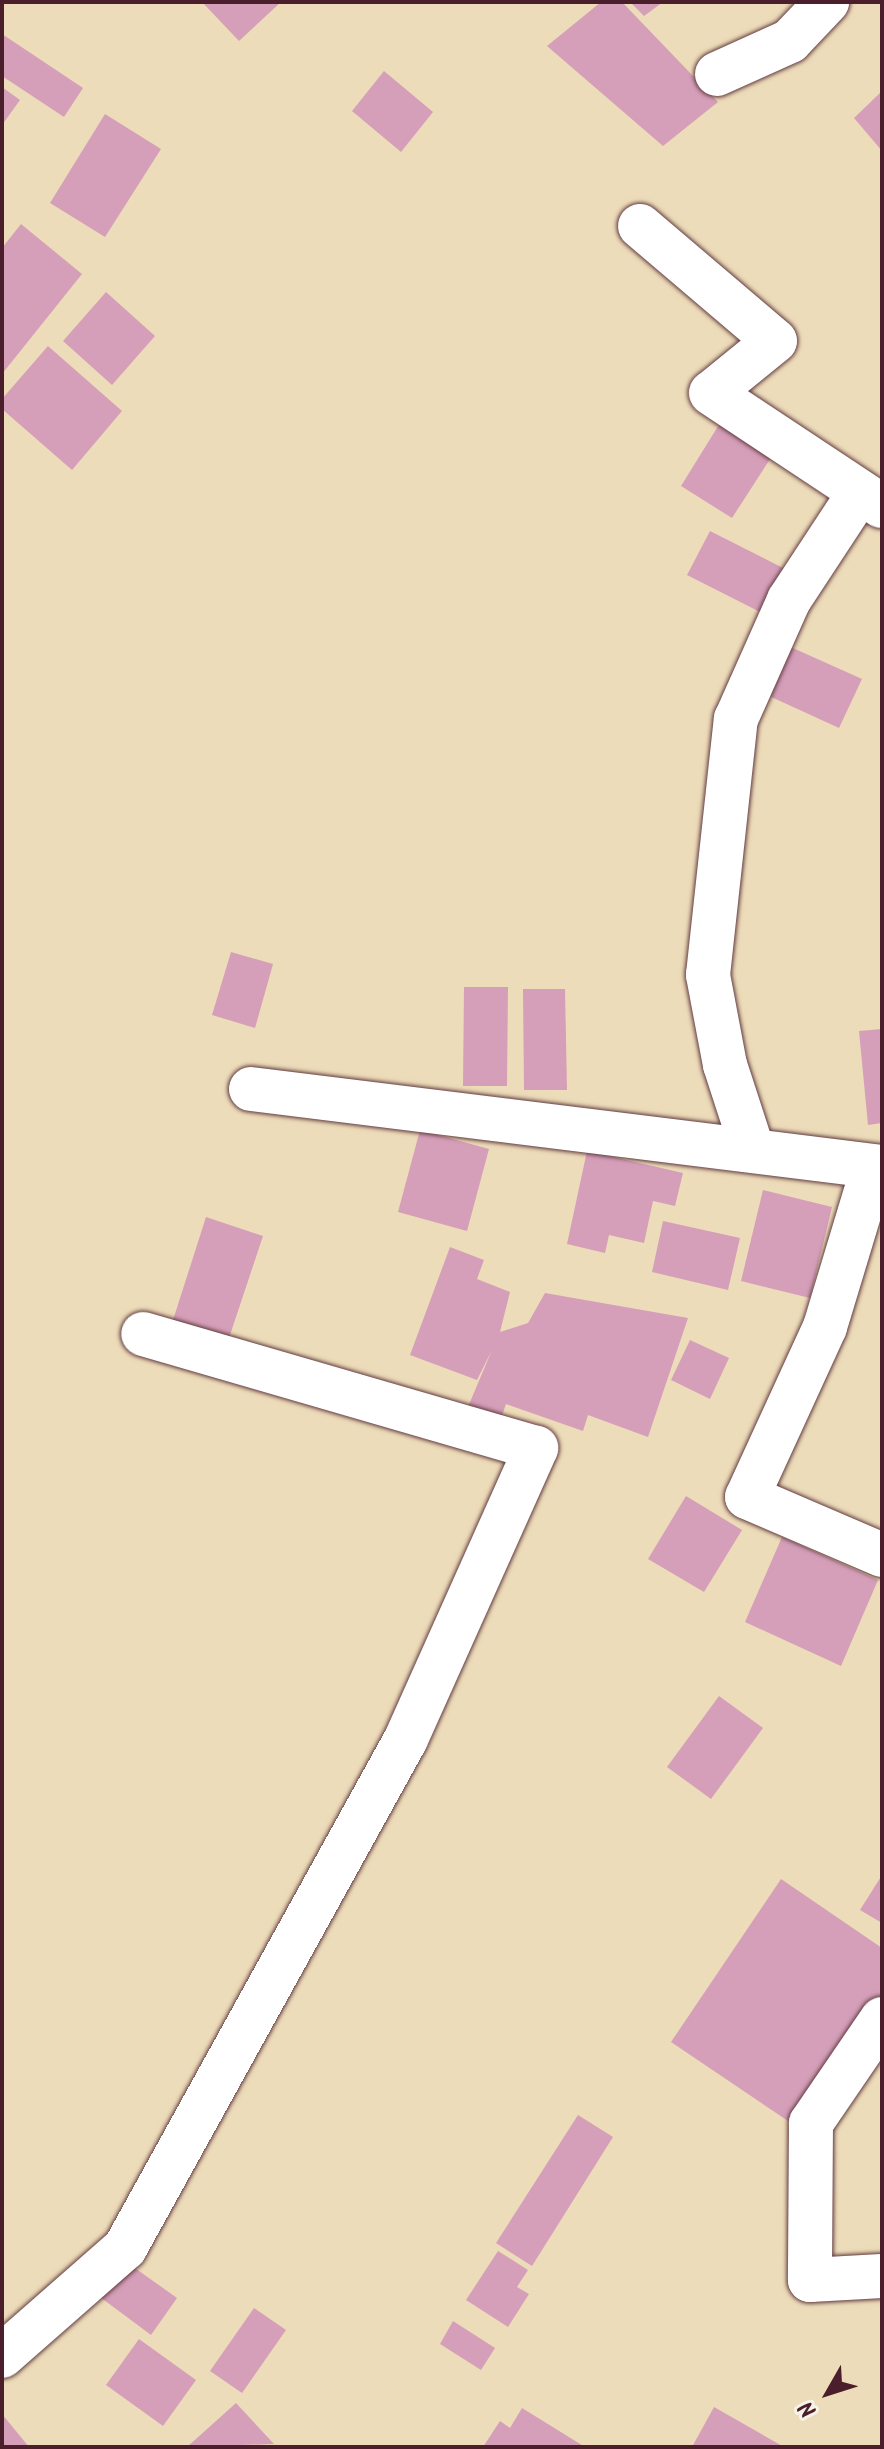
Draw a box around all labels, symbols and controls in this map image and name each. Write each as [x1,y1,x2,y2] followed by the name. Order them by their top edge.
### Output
[788,2353,868,2433] north arrow
[791,2392,827,2425] text: N

